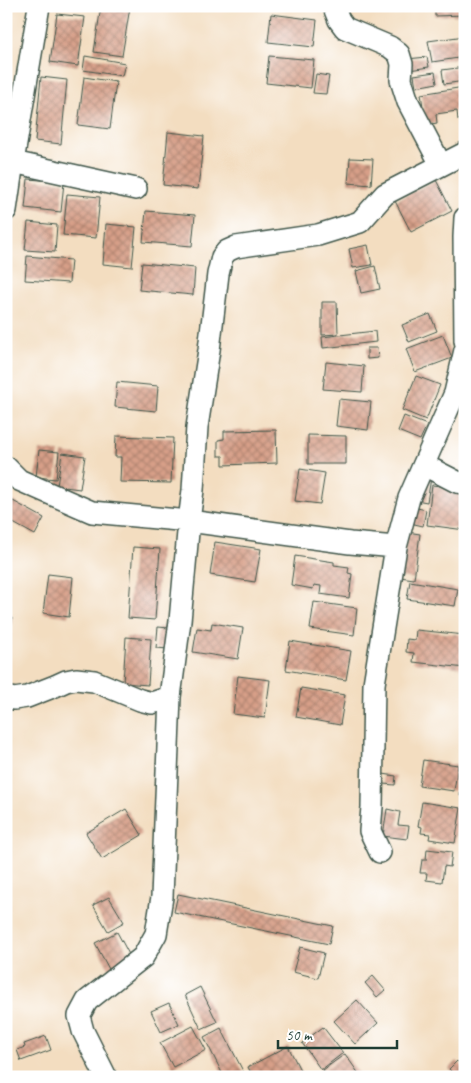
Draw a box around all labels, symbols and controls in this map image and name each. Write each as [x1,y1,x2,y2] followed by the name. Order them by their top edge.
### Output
[278,1018,397,1050] scale bar
[286,1026,313,1045] text: 50 m

